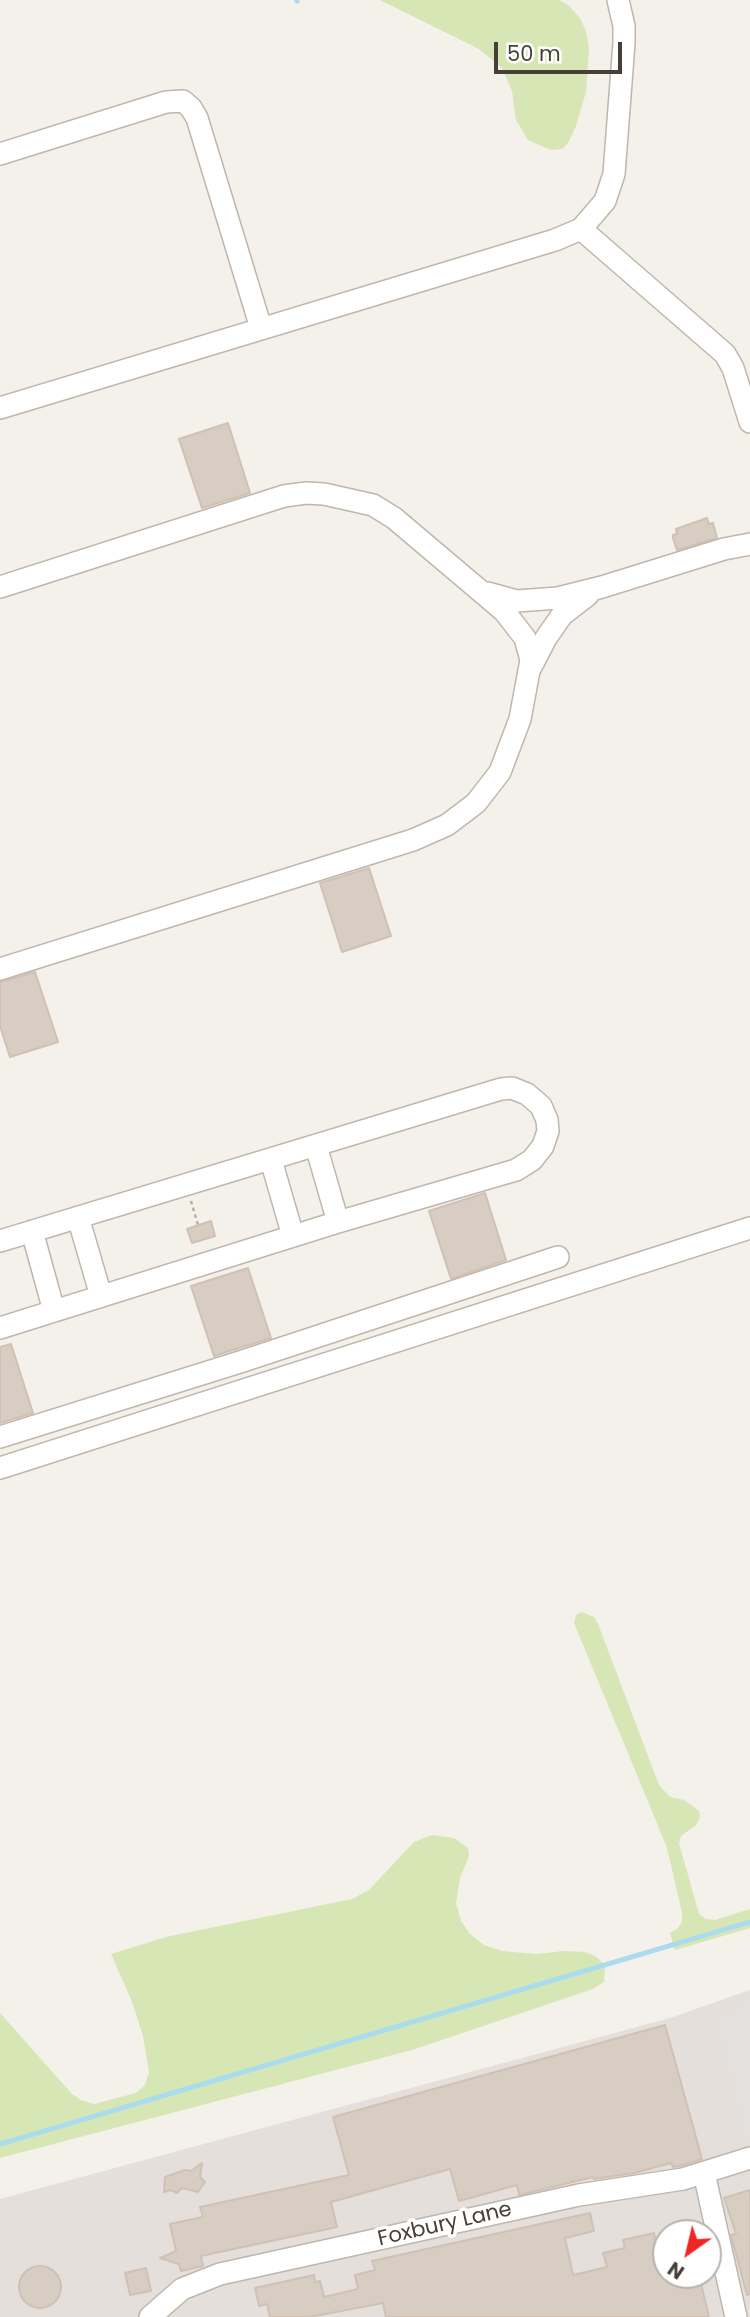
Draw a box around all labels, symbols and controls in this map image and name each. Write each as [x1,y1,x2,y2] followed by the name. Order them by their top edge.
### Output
[498,28,626,72] scale bar
[507,39,561,68] text: 50 m
[376,2197,514,2253] street label: Foxbury Lane
[652,2219,722,2289] north arrow
[663,2255,690,2285] text: N

